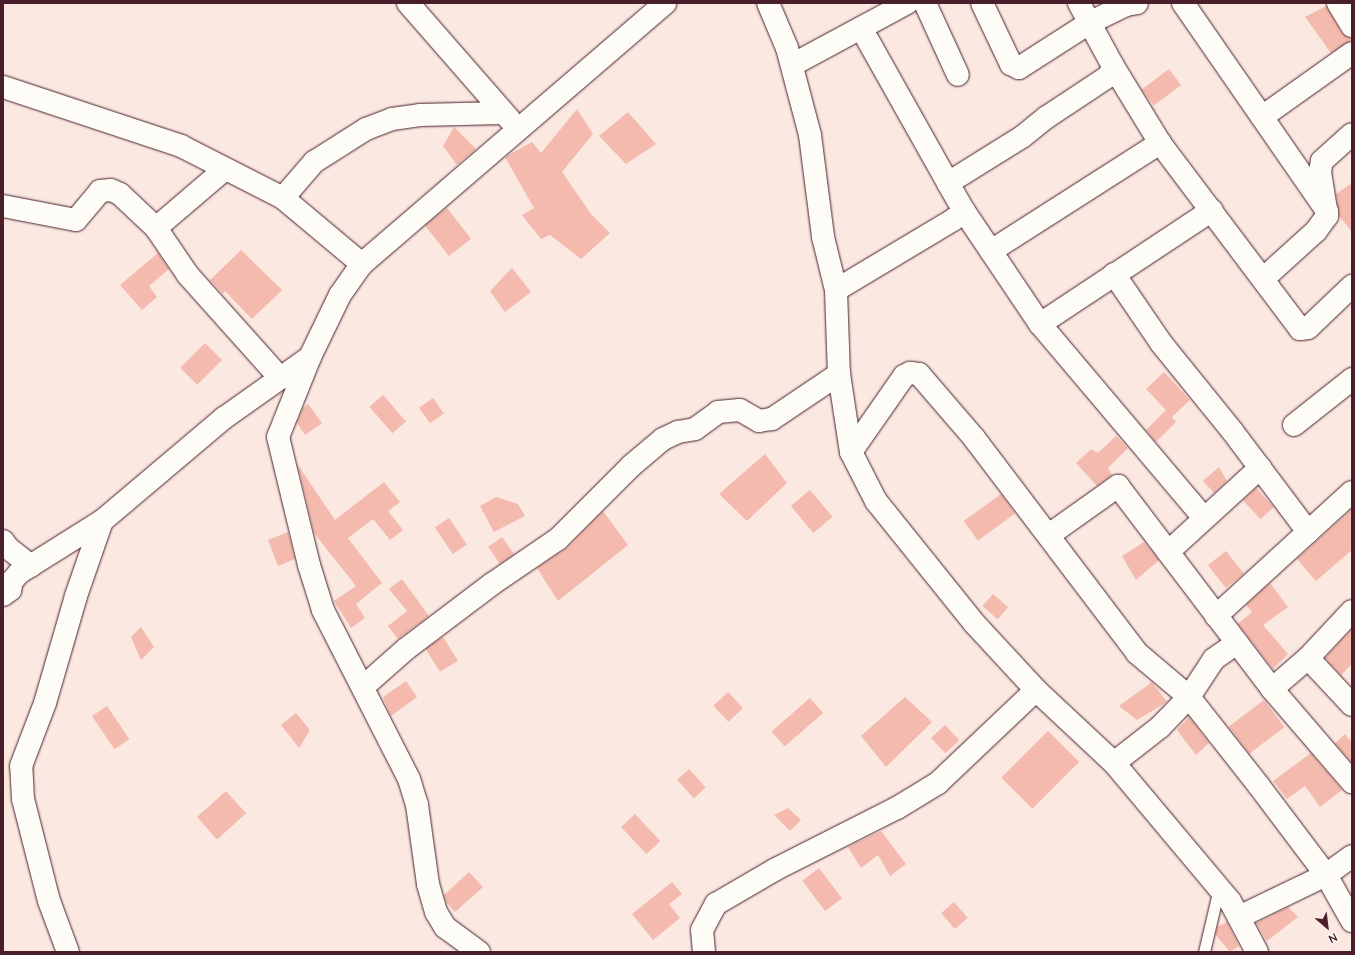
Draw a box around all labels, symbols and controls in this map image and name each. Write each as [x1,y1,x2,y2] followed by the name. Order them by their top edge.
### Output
[1307,907,1347,947] north arrow
[1326,930,1339,946] text: N

